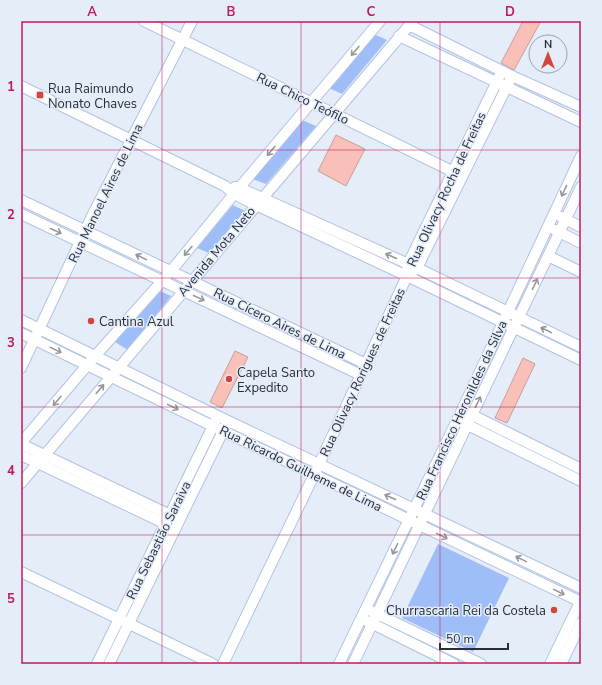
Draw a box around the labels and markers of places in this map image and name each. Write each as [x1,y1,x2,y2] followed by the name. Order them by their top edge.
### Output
[48,80,137,113] place label: Rua Raimundo Nonato Chaves
[35,90,45,100] marker: Rua Raimundo Nonato Chaves
[99,313,174,331] place label: Cantina Azul
[86,316,96,326] marker: Cantina Azul
[237,364,315,397] place label: Capela Santo Expedito
[224,374,234,384] marker: Capela Santo Expedito
[386,602,546,620] place label: Churrascaria Rei da Costela
[549,605,559,615] marker: Churrascaria Rei da Costela

